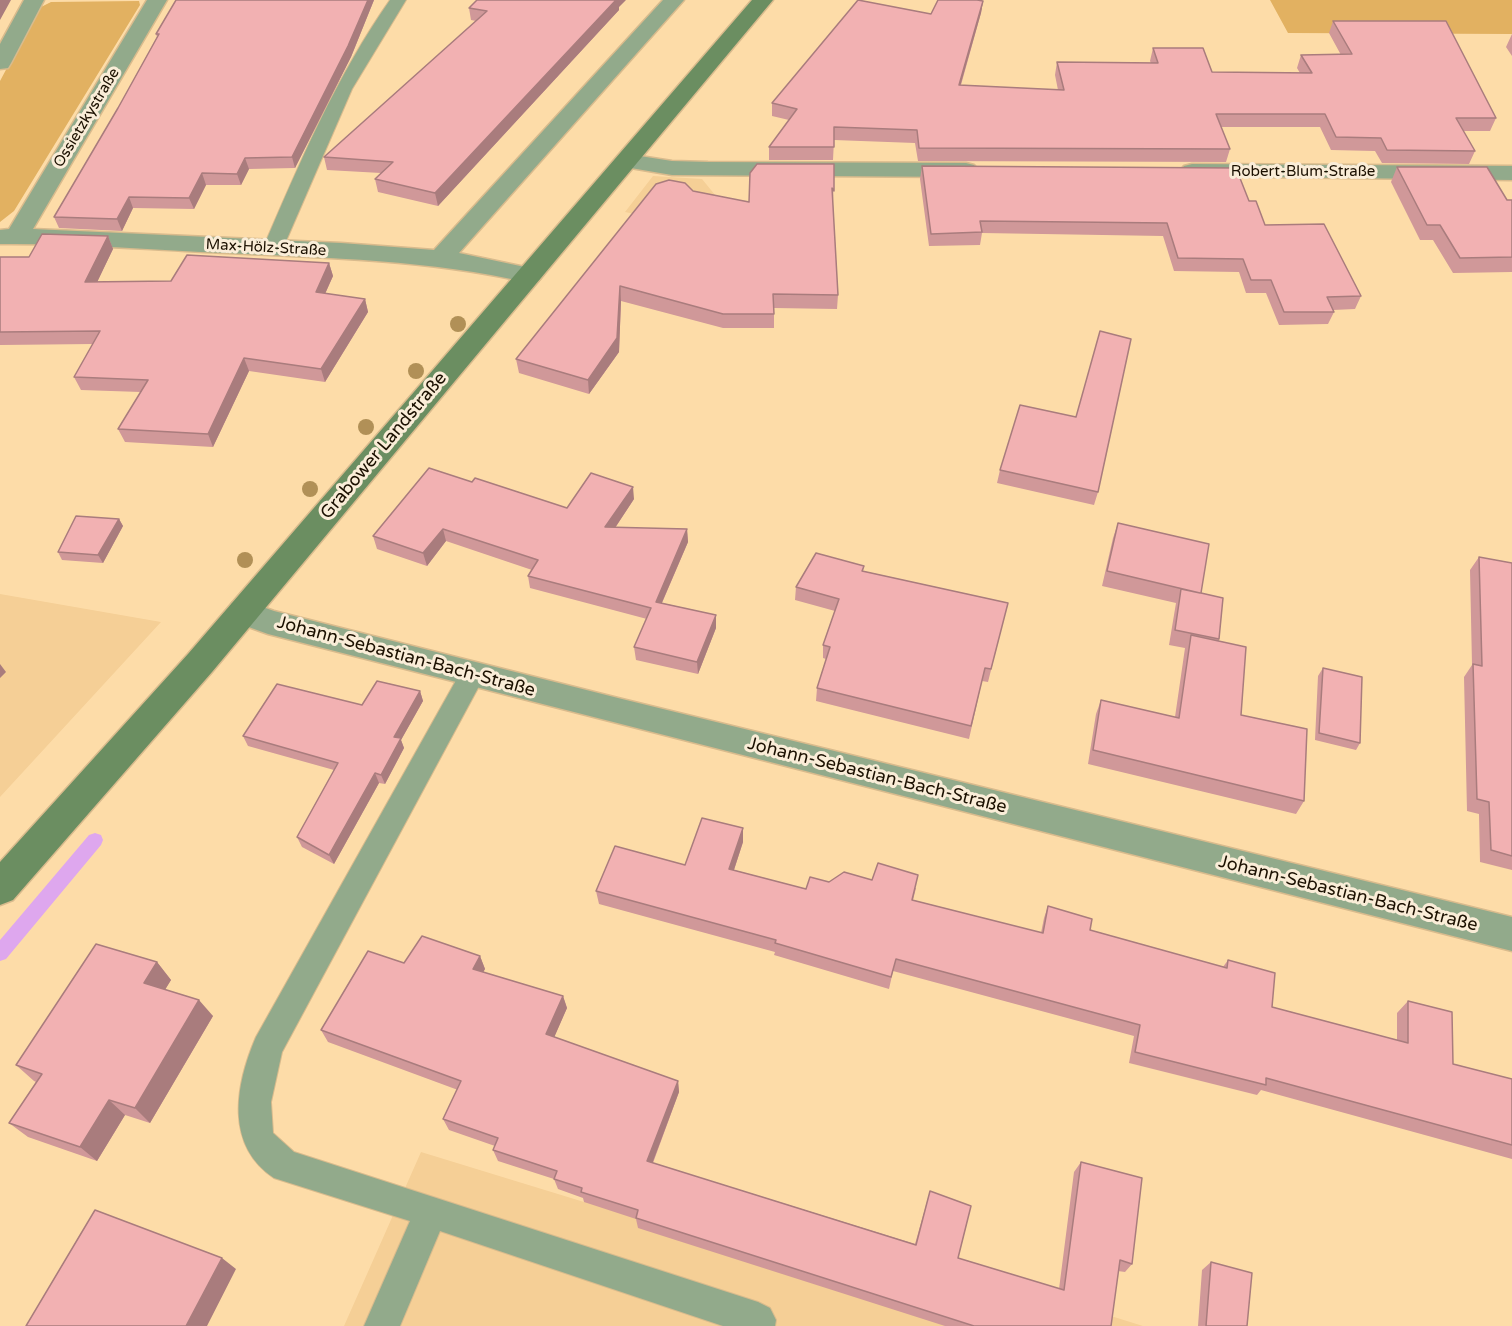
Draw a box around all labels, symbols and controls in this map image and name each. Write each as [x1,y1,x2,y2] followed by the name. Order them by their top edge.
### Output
[50,65,124,171] street label: Ossietzkystraße
[1231,163,1375,181] street label: Robert-Blum-Straße
[205,236,327,260] street label: Max-Hölz-Straße
[316,368,452,524] street label: Grabower Landstraße
[275,612,537,702] street label: Johann-Sebastian-Bach-Straße
[745,733,1009,819] street label: Johann-Sebastian-Bach-Straße
[1216,851,1480,937] street label: Johann-Sebastian-Bach-Straße

